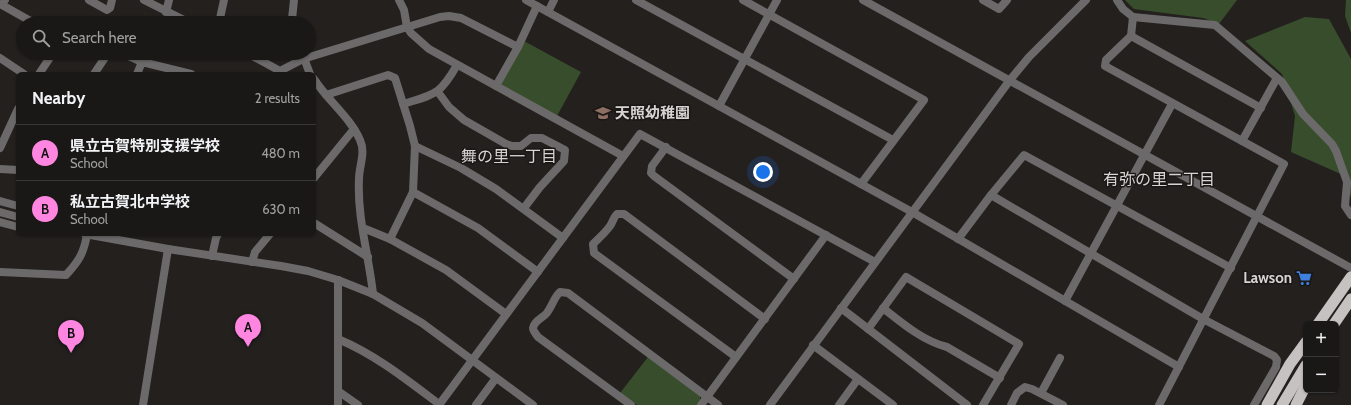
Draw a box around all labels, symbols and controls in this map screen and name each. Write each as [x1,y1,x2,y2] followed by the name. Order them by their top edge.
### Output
[16,16,316,60] search box
[30,27,52,49] icon: search
[62,29,137,47] text: Search here
[32,88,85,108] text: Nearby
[255,90,300,106] text: 2 results
[594,104,612,122] school or university icon: 天照幼稚園
[615,104,690,122] place label: 天照幼稚園
[70,137,220,155] text: 県立古賀特別支援学校
[41,145,49,161] text: A
[261,145,300,161] text: 480 m
[461,147,557,166] district label: 舞の里一丁目
[70,155,108,171] text: School
[753,162,773,182] your location
[1103,170,1215,189] district label: 有弥の里二丁目
[70,193,190,211] text: 私立古賀北中学校
[41,201,49,217] text: B
[262,201,300,217] text: 630 m
[70,211,108,227] text: School
[1243,269,1292,287] place label: Lawson
[1295,269,1313,287] supermarket icon: Lawson
[235,314,261,347] pin: A
[58,320,84,353] pin: B
[1303,321,1339,393] map controls
[1303,321,1339,357] button: +
[1303,357,1339,393] button: −

